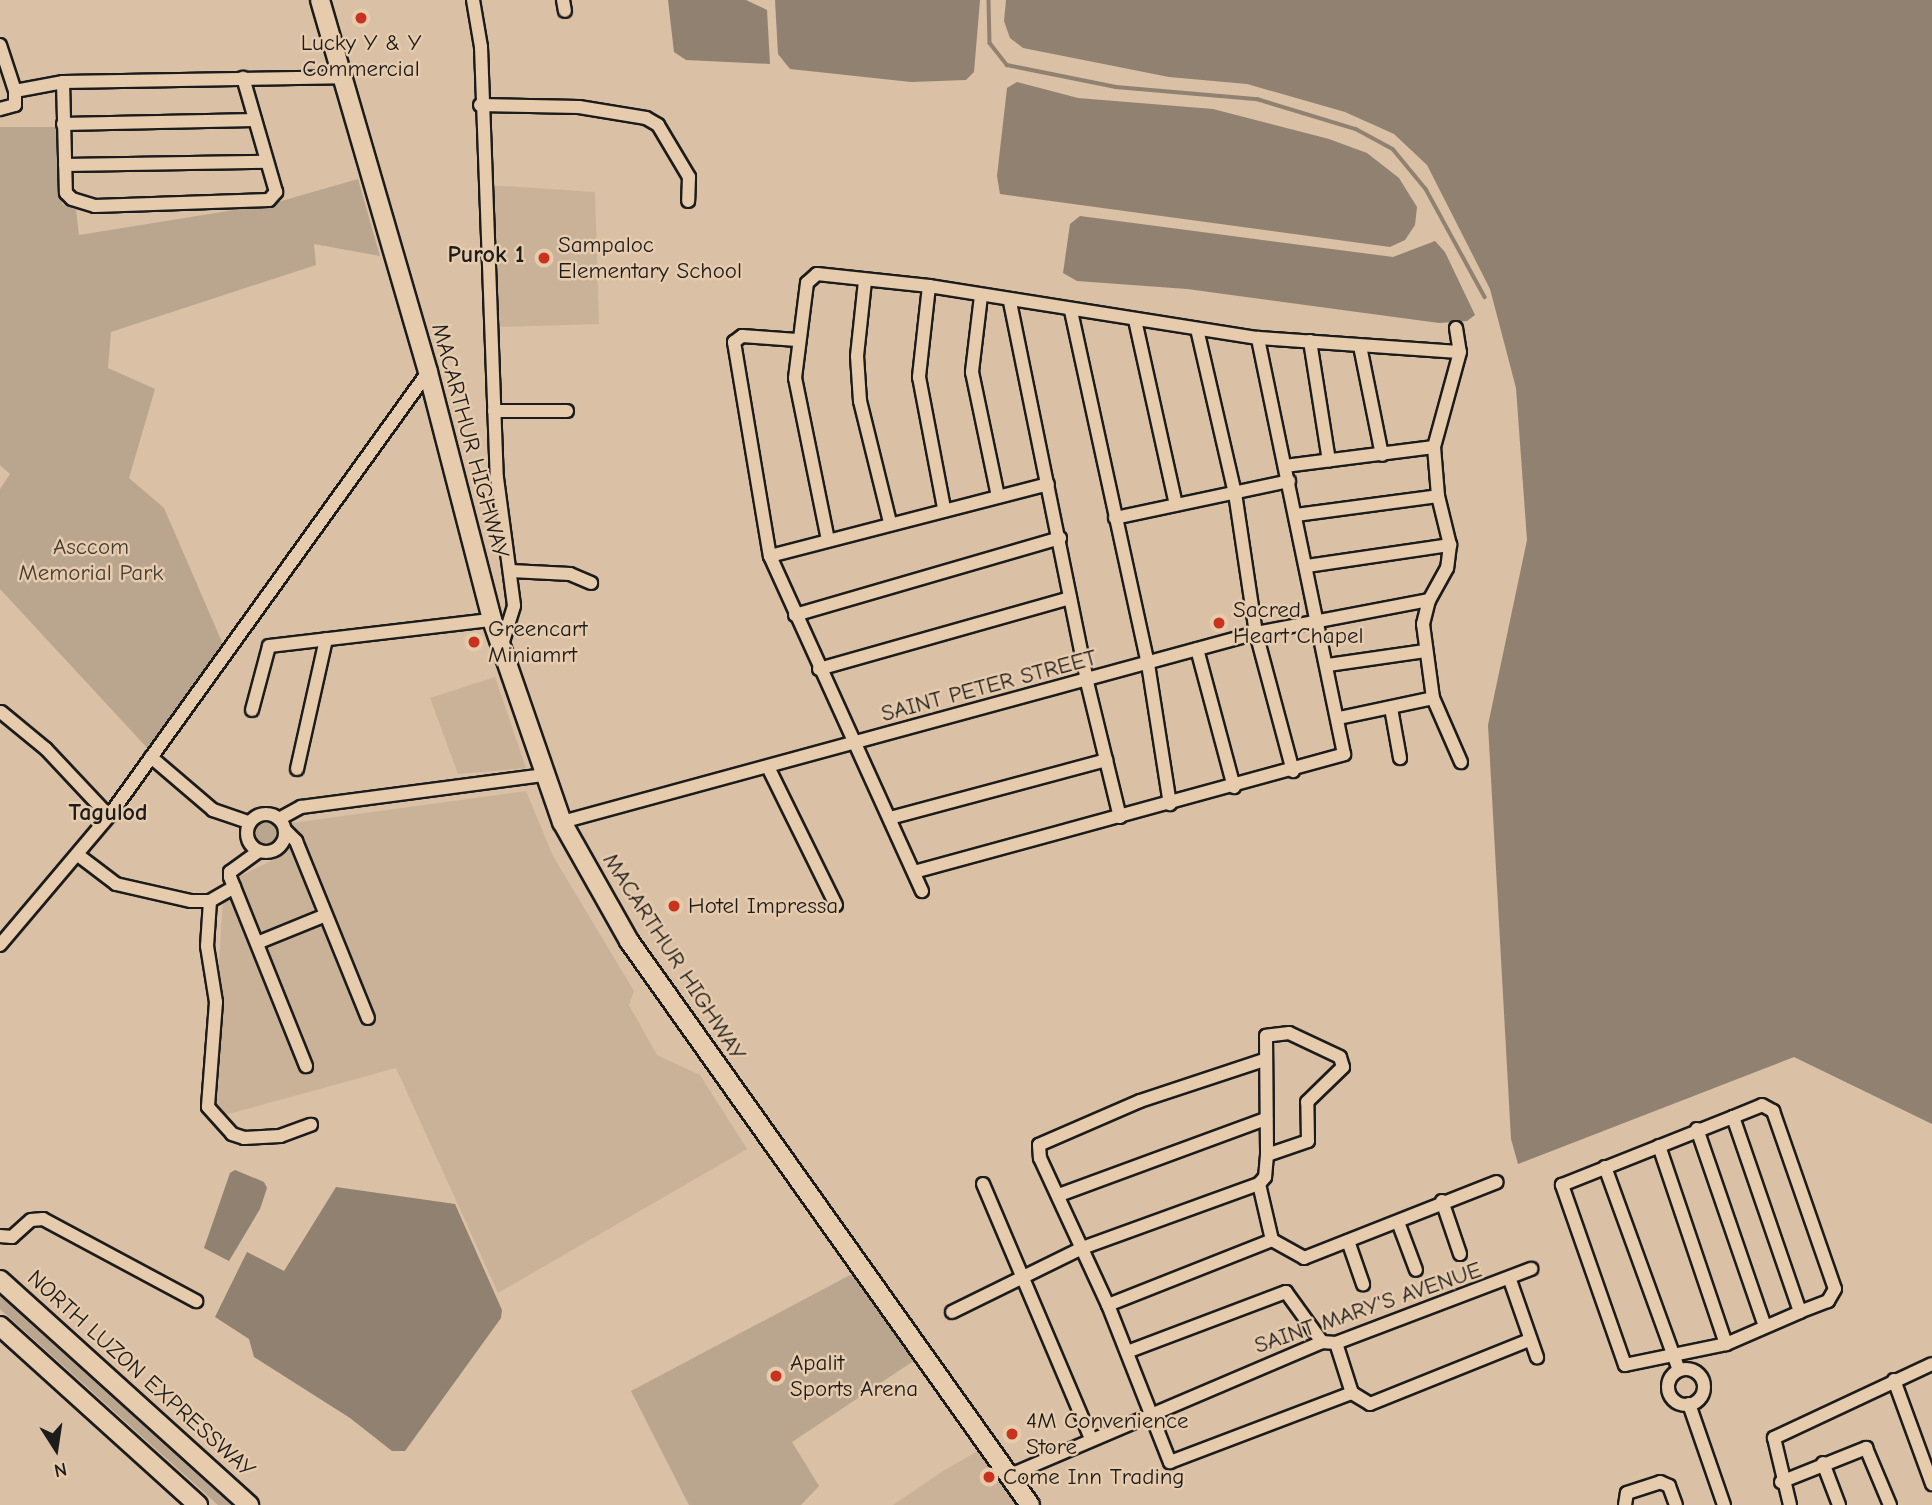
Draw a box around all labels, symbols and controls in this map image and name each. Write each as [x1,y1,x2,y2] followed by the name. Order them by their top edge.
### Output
[353,10,369,26] marker: Lucky Y & Y Commercial
[301,29,421,83] place label: Lucky Y & Y Commercial
[558,231,742,285] place label: Sampaloc Elementary School
[447,241,525,269] district label: Purok 1
[536,250,552,266] marker: Sampaloc Elementary School
[425,320,515,562] street label: MACARTHUR HIGHWAY
[19,533,163,587] park label: Asccom Memorial Park
[1233,596,1364,650] place label: Sacred Heart Chapel
[488,615,588,669] place label: Greencart Miniamrt
[1211,615,1227,631] marker: Sacred Heart Chapel
[466,634,482,650] marker: Greencart Miniamrt
[878,644,1100,728] street label: SAINT PETER STREET
[68,799,148,827] district label: Tagulod
[596,848,752,1066] street label: MACARTHUR HIGHWAY
[688,892,838,920] place label: Hotel Impressa
[666,898,682,914] marker: Hotel Impressa
[1251,1256,1485,1360] street label: SAINT MARY'S AVENUE
[21,1264,261,1484] street label: NORTH LUZON EXPRESSWAY
[790,1349,918,1403] place label: Apalit Sports Arena
[768,1368,784,1384] marker: Apalit Sports Arena
[1026,1407,1189,1461] place label: 4M Convenience Store
[21,1414,91,1484] north arrow
[1004,1426,1020,1442] marker: 4M Convenience Store
[1003,1463,1185,1491] place label: Come Inn Trading
[981,1469,997,1485] marker: Come Inn Trading

